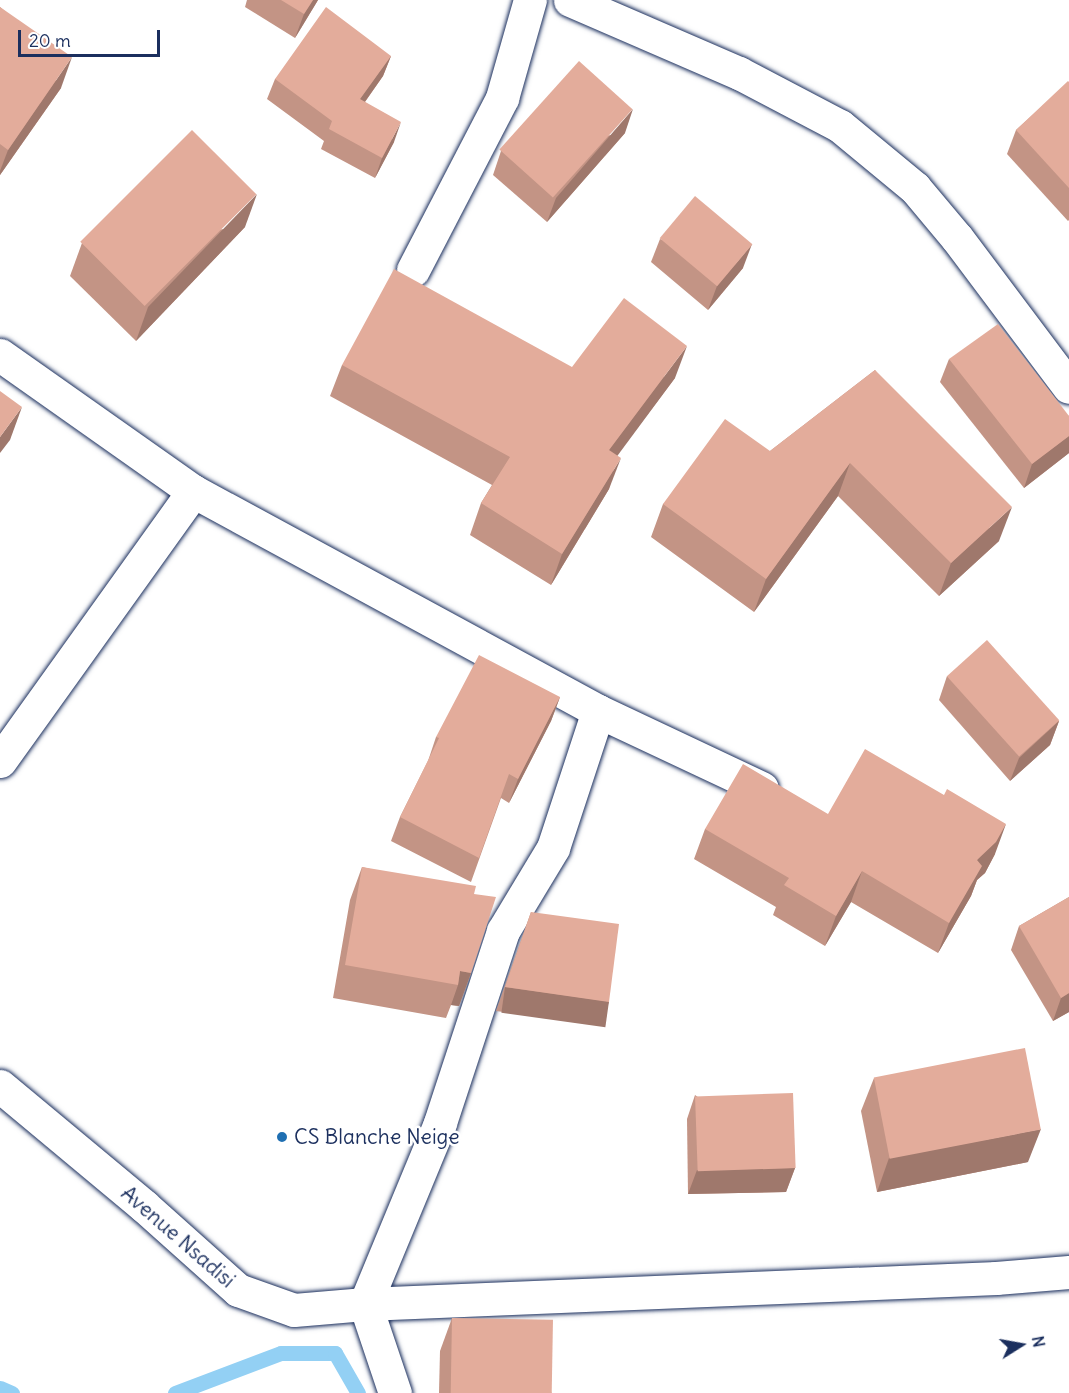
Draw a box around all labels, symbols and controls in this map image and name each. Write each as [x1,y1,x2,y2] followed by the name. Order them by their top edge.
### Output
[21,18,164,56] scale bar
[29,29,71,52] text: 20 m
[294,1124,460,1150] place label: CS Blanche Neige
[275,1130,289,1144] marker: CS Blanche Neige
[116,1181,240,1293] street label: Avenue Nsadisi
[991,1315,1051,1375] north arrow
[1028,1334,1050,1349] text: N

